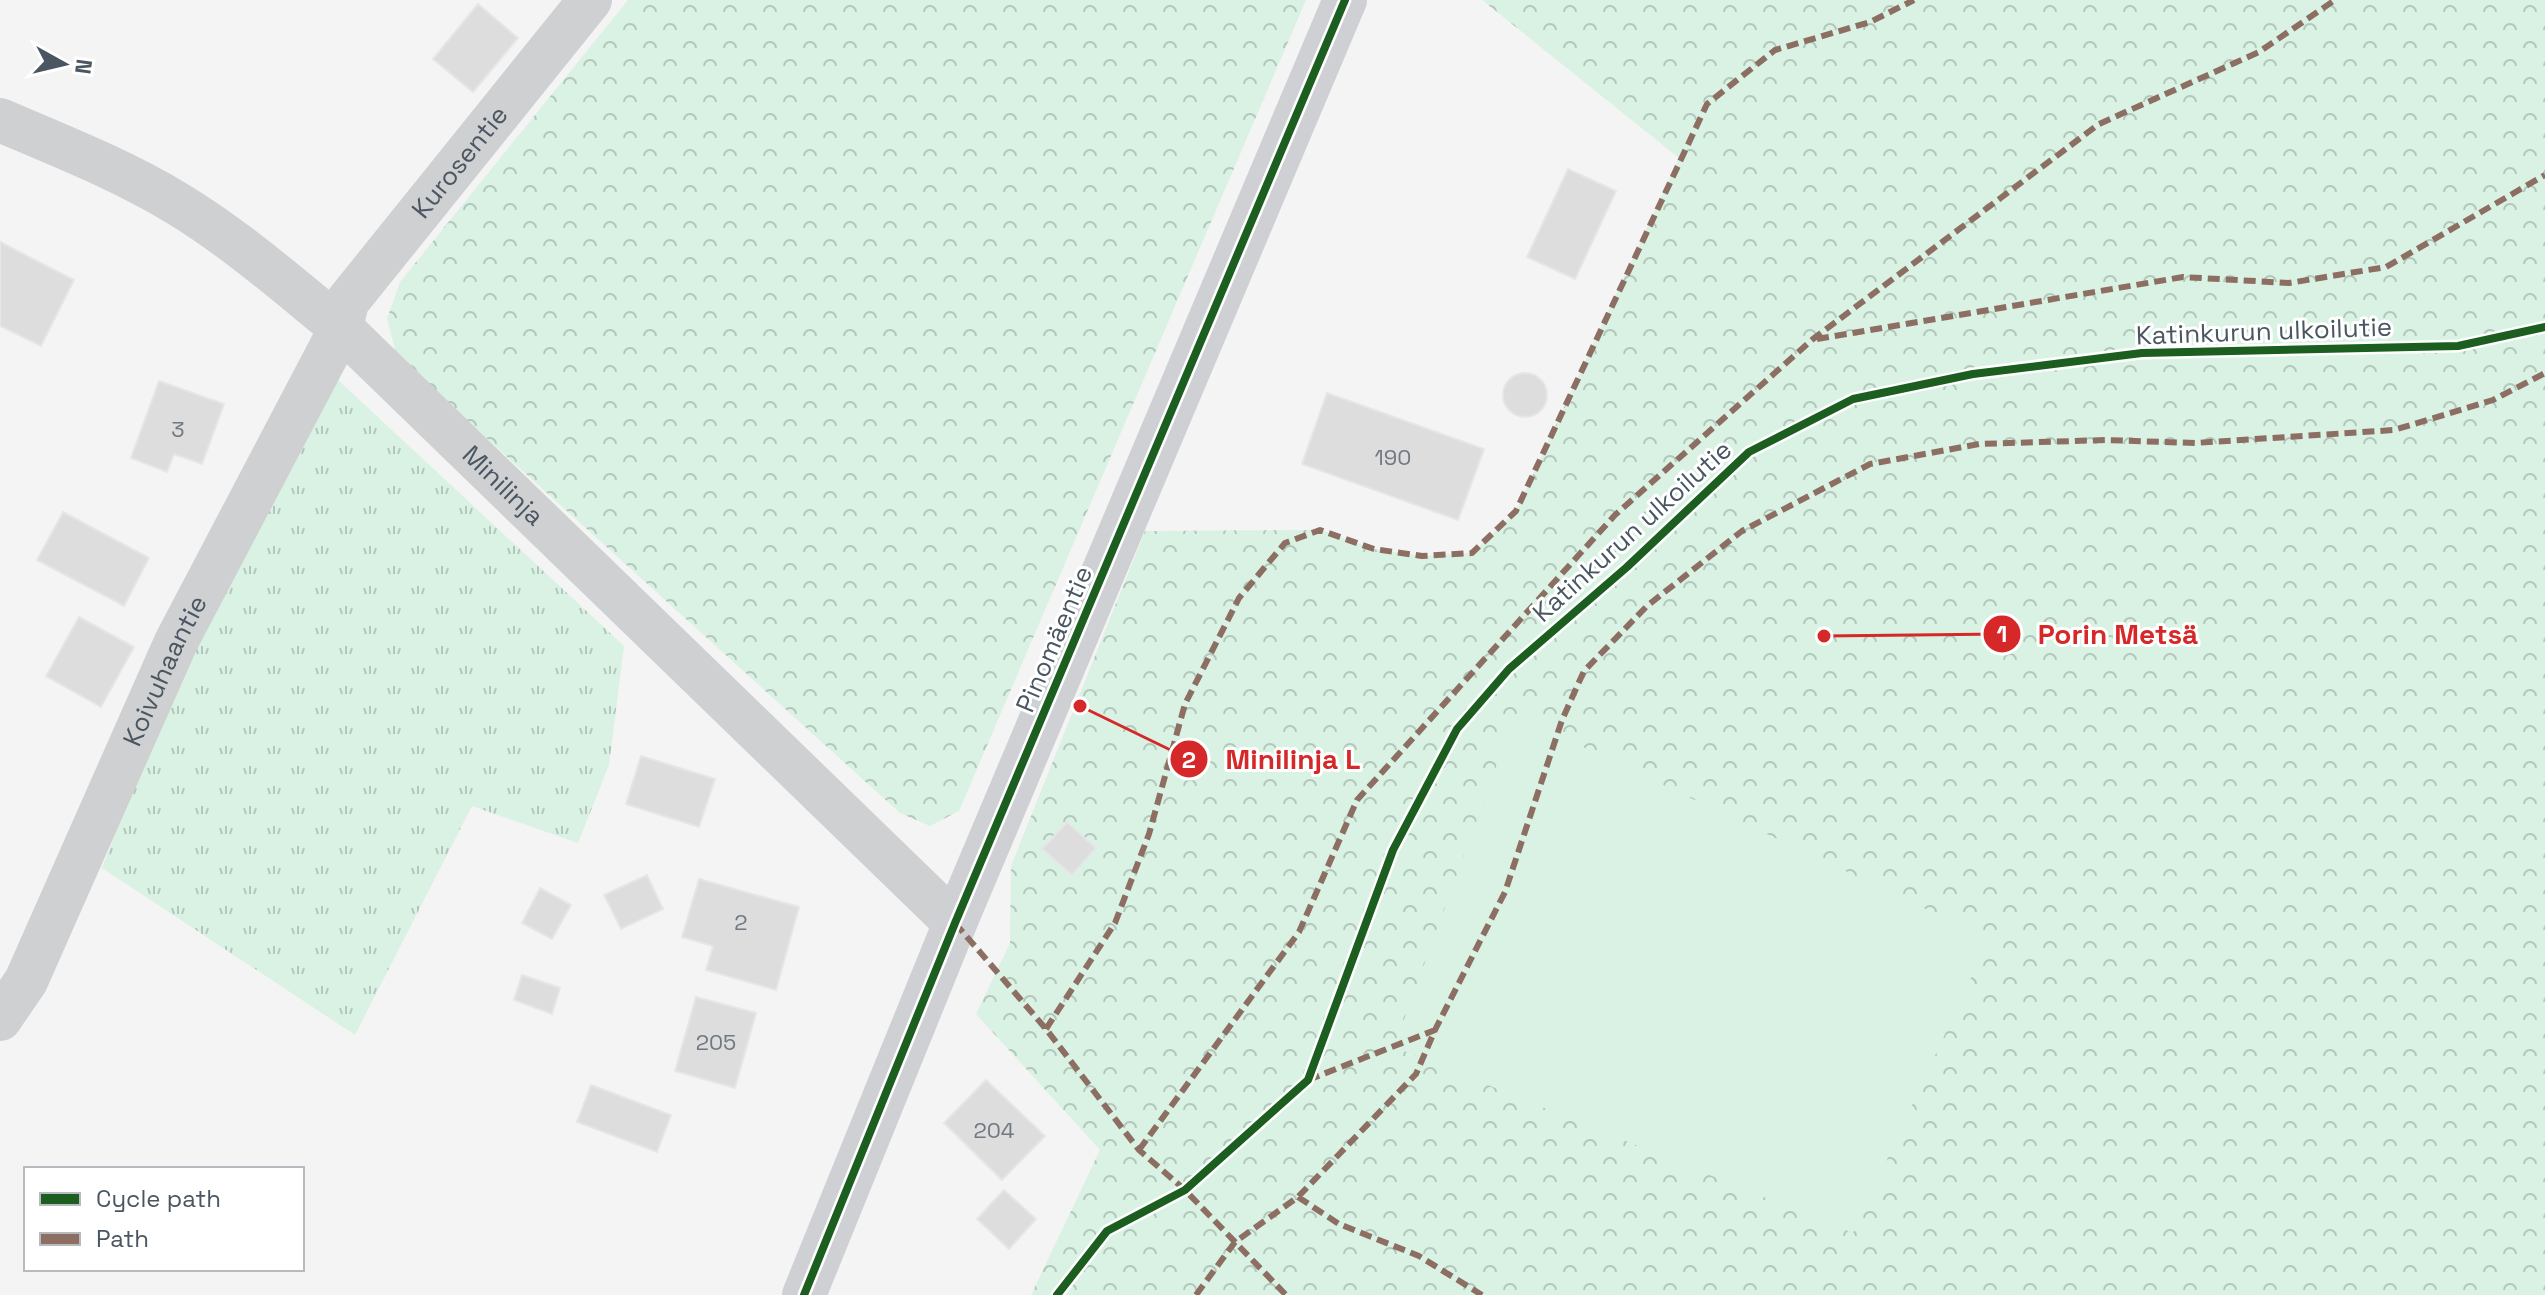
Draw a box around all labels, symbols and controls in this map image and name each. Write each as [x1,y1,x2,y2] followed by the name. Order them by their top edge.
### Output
[24,24,104,104] north arrow
[69,58,99,76] text: N
[404,98,515,225] street label: Kurosentie
[2135,310,2393,352] street label: Katinkurun ulkoilutie
[171,415,185,443] house number: 3
[1525,433,1739,629] street label: Katinkurun ulkoilutie
[455,438,552,533] street label: Minilinja
[1375,443,1411,471] house number: 190
[1008,561,1100,717] street label: Pinomäentie
[115,589,215,751] street label: Koivuhaantie
[1982,608,2214,660] callout: Porin Metsä
[2038,616,2198,652] text: Porin Metsä
[1997,618,2007,649] text: 1
[1169,733,1376,785] callout: Minilinja L
[1226,741,1360,777] text: Minilinja L
[1182,744,1196,775] text: 2
[734,908,748,936] house number: 2
[696,1028,736,1056] house number: 205
[973,1116,1015,1144] house number: 204
[24,1167,304,1271] legend
[96,1183,221,1214] text: Cycle path
[96,1223,149,1254] text: Path

